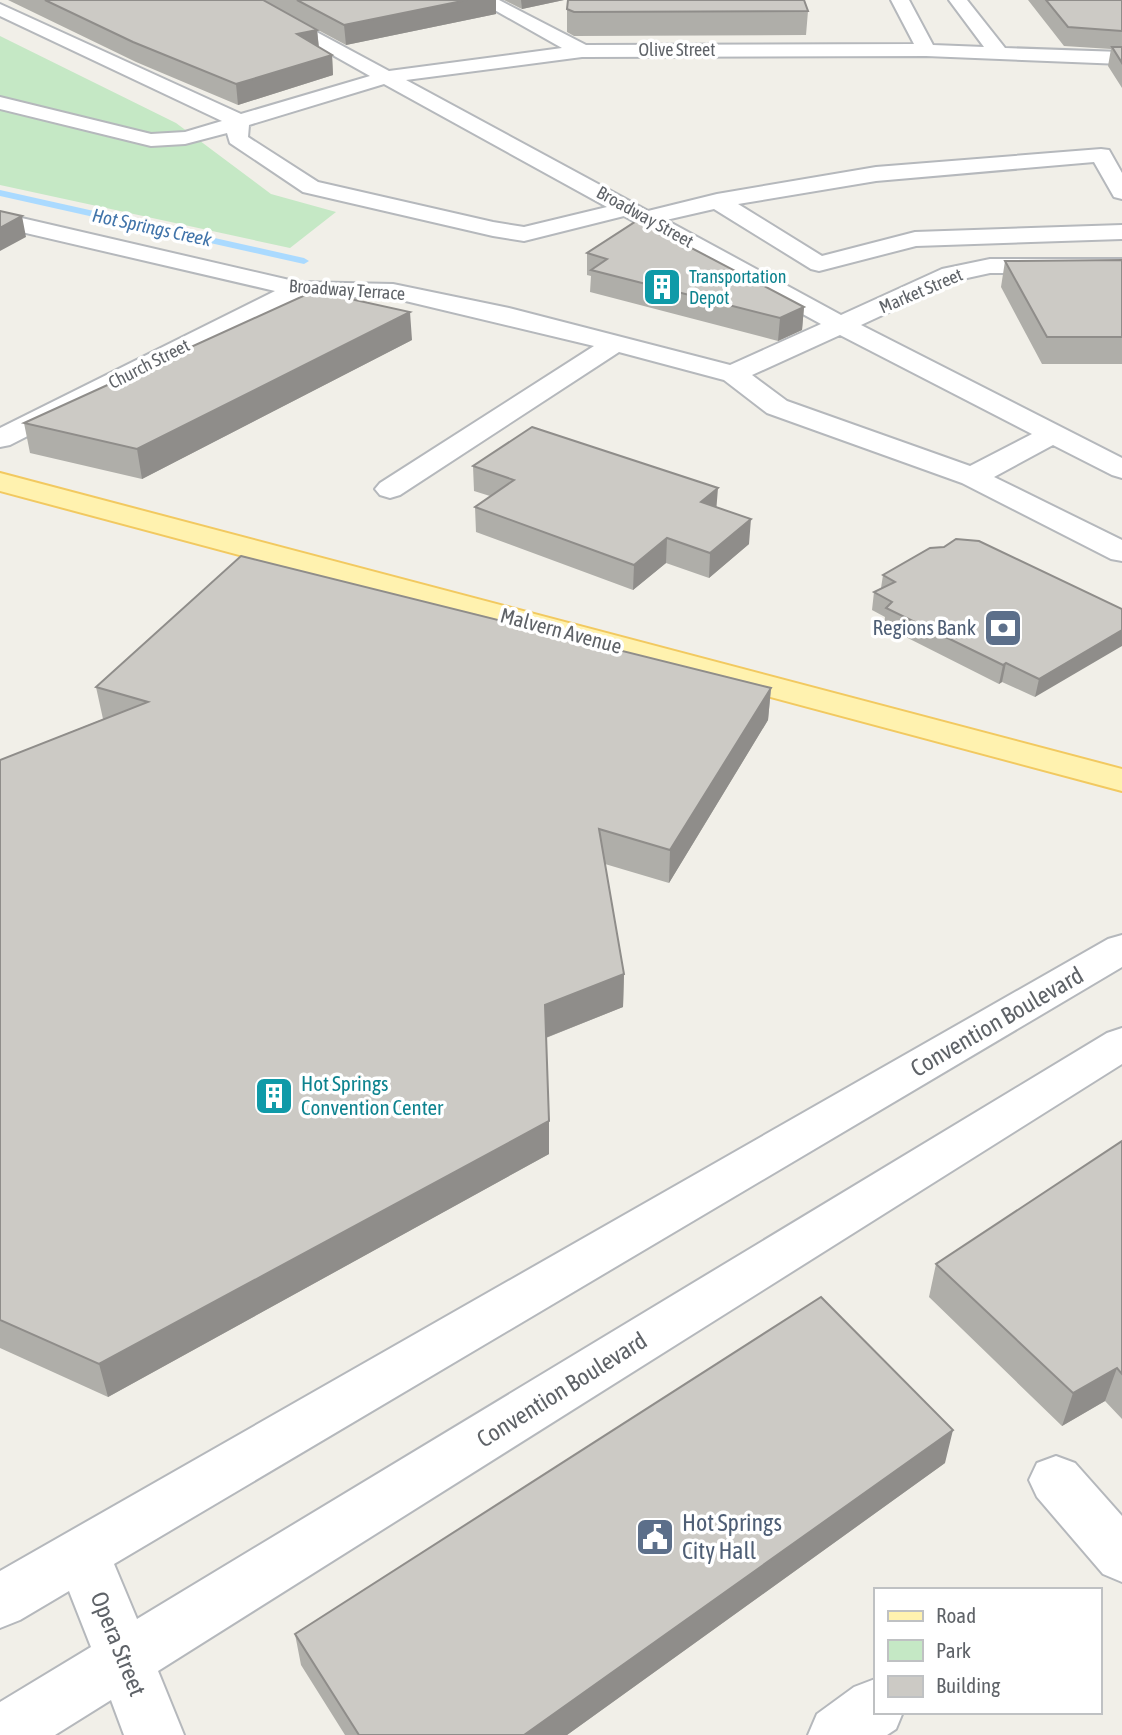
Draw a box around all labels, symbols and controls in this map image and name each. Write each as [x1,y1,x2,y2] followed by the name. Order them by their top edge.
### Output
[639,39,715,60] street label: Olive Street
[593,181,697,252] street label: Broadway Street
[90,204,214,251] water label: Hot Springs Creek
[876,264,966,318] street label: Market Street
[641,266,683,308] building icon: Transportation Depot
[689,266,786,308] place label: Transportation Depot
[288,275,406,304] street label: Broadway Terrace
[105,334,193,393] street label: Church Street
[498,602,625,658] street label: Malvern Avenue
[982,607,1024,649] bank icon: Regions Bank
[873,615,976,639] place label: Regions Bank
[906,961,1088,1082] street label: Convention Boulevard
[301,1071,444,1119] place label: Hot Springs Convention Center
[253,1075,295,1117] building icon: Hot Springs Convention Center
[472,1327,652,1453] street label: Convention Boulevard
[682,1509,782,1564] place label: Hot Springs City Hall
[634,1516,676,1558] public building icon: Hot Springs City Hall
[85,1588,152,1700] street label: Opera Street
[874,1588,1101,1714] legend
[936,1603,976,1627] text: Road
[936,1638,971,1662] text: Park
[936,1673,1000,1697] text: Building

